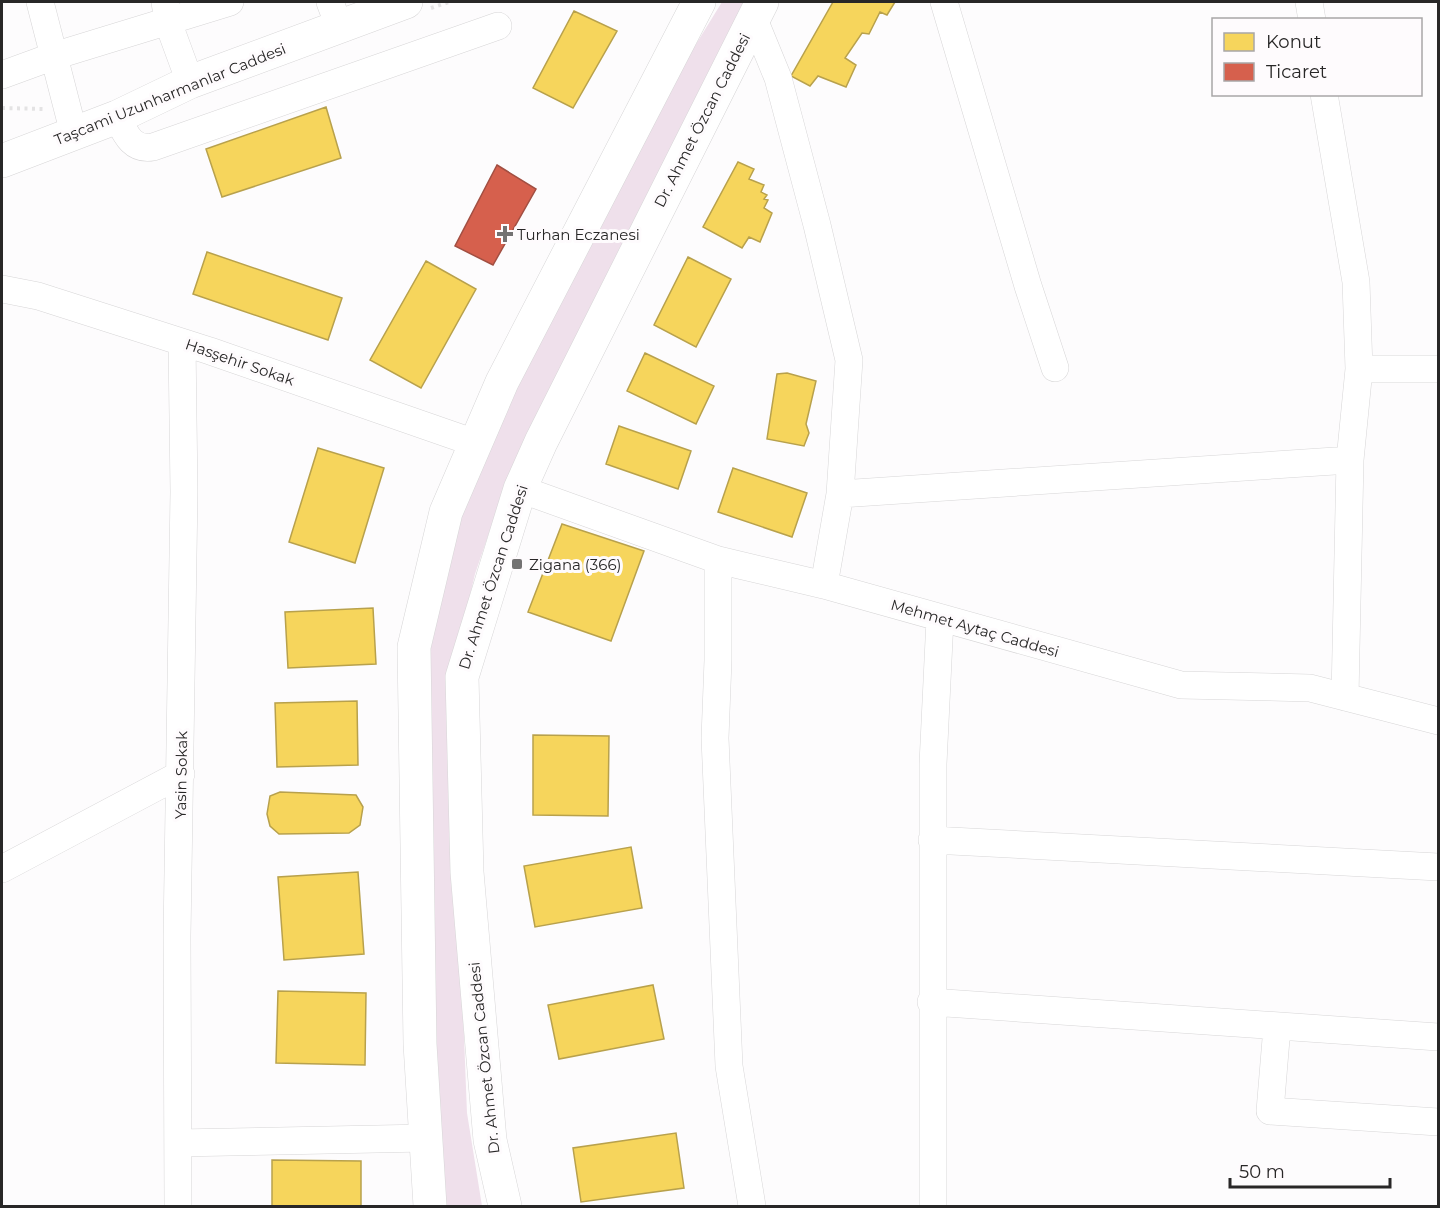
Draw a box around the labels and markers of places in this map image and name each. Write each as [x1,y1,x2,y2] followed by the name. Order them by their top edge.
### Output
[517,225,640,244] place label: Turhan Eczanesi
[498,227,512,241] marker: Turhan Eczanesi
[529,555,621,574] place label: Zigana (366)
[510,557,524,571] marker: Zigana (366)

